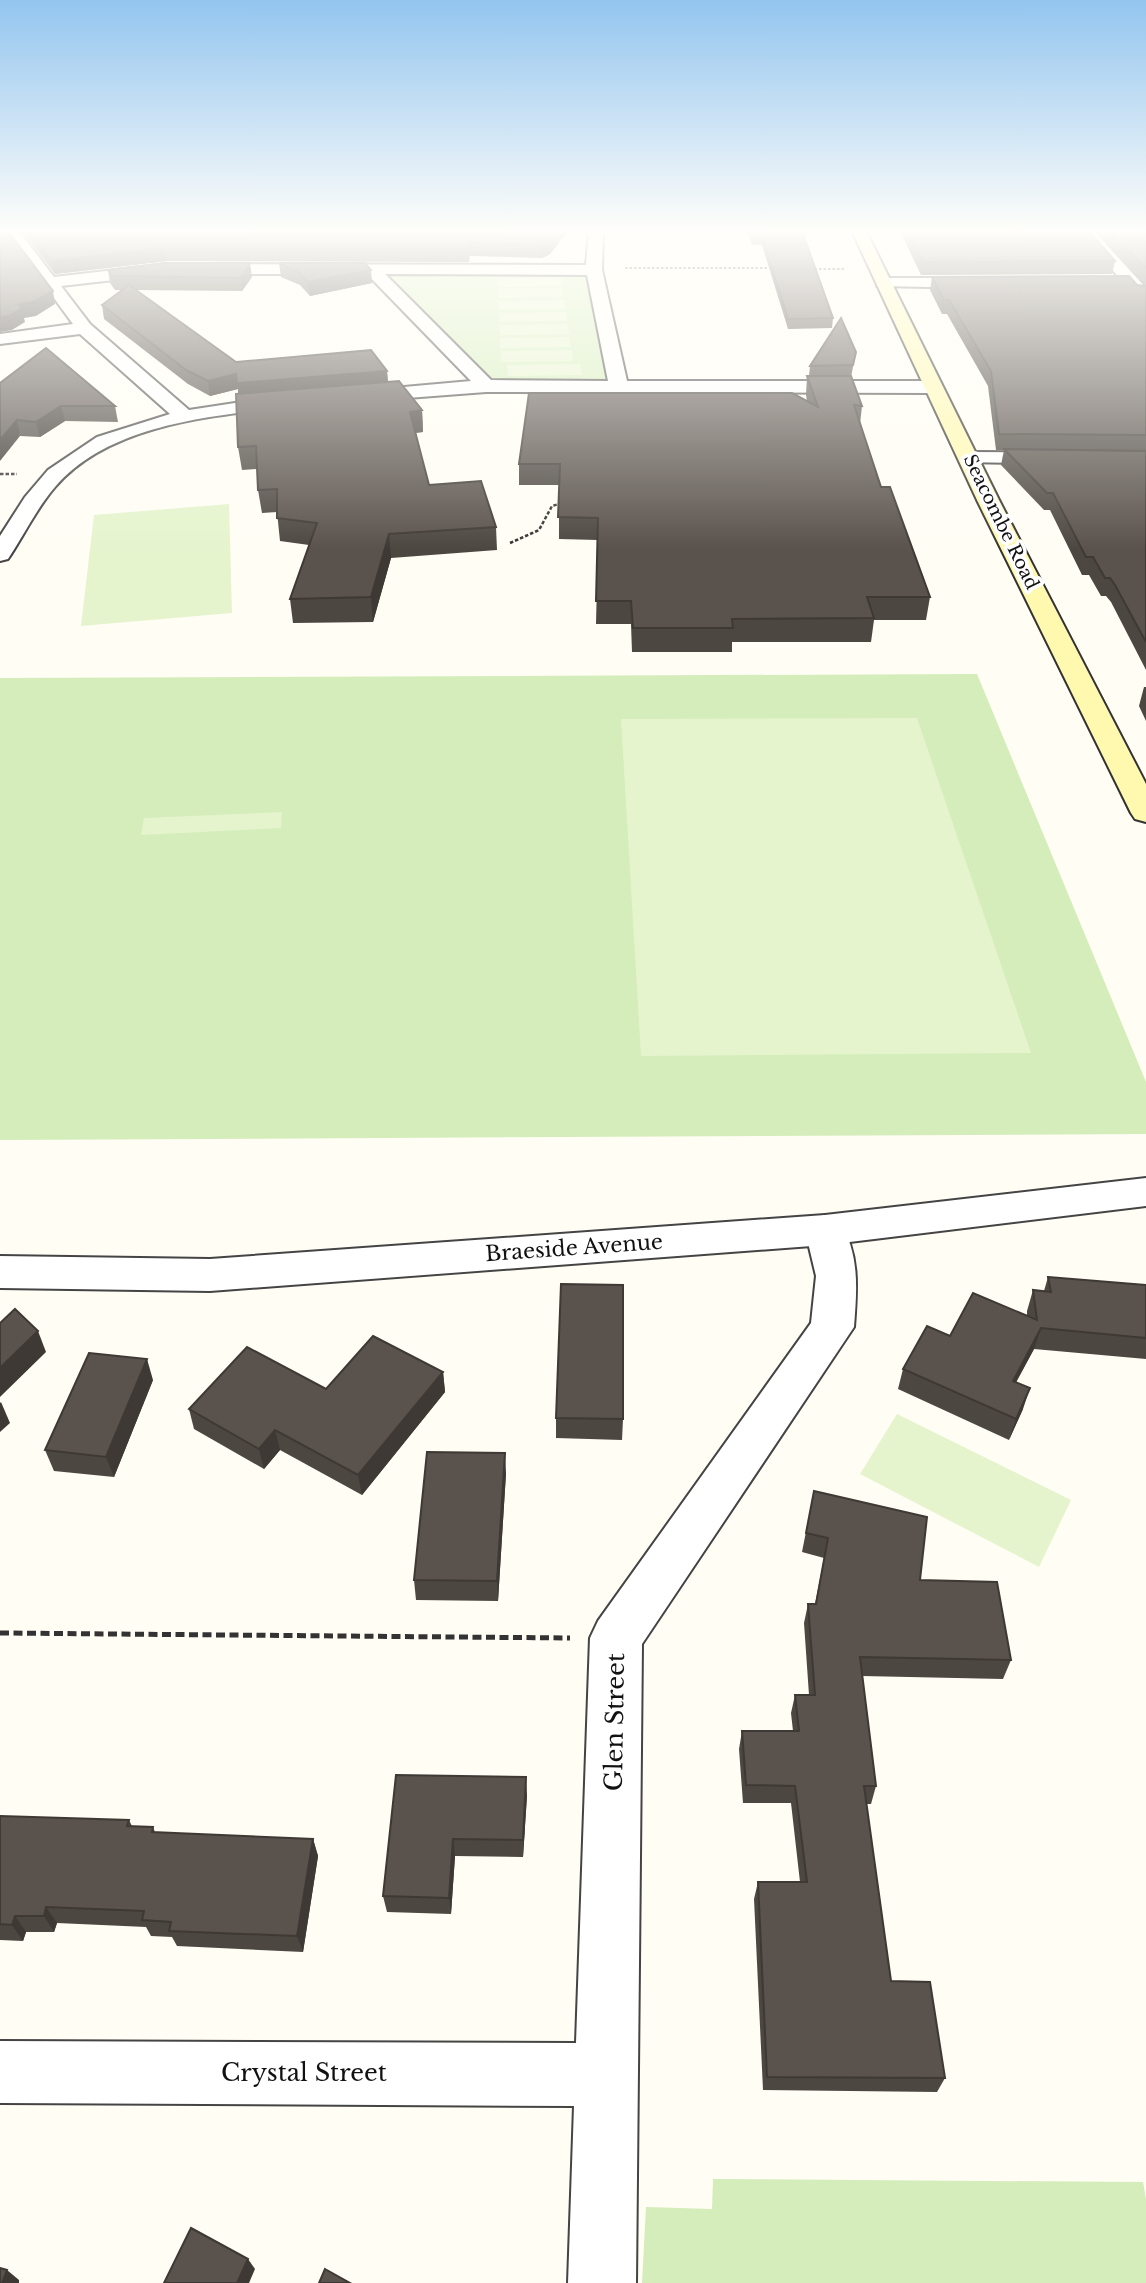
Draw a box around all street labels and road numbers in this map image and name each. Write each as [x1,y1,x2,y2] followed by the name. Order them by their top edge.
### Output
[959,451,1043,593] street label: Seacombe Road
[484,1229,664,1267] street label: Braeside Avenue
[599,1653,630,1791] street label: Glen Street
[221,2058,387,2087] street label: Crystal Street

